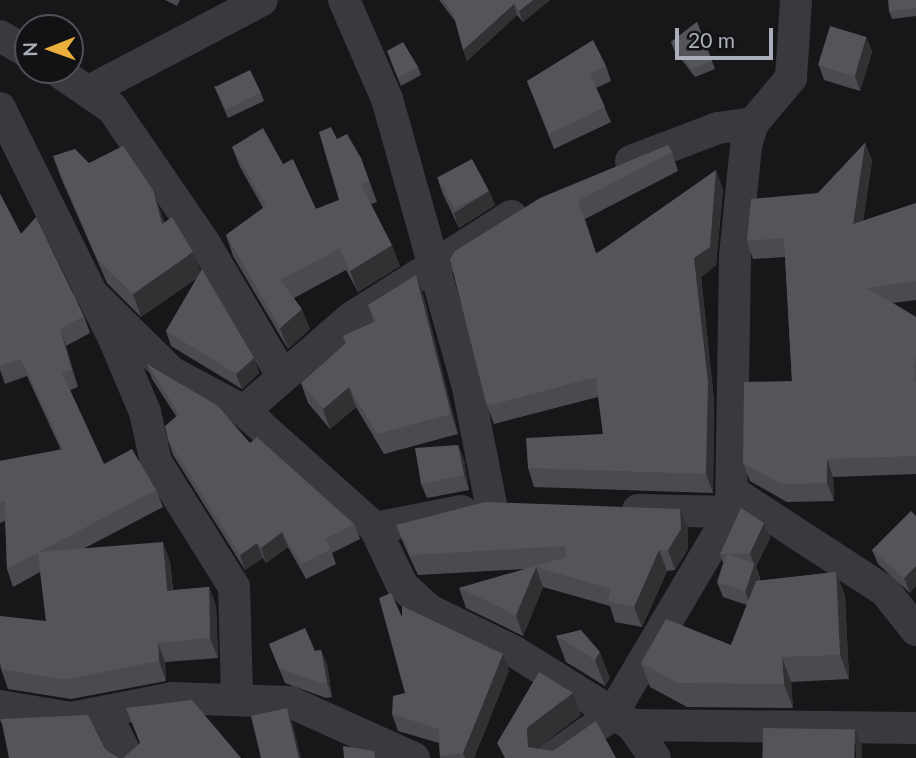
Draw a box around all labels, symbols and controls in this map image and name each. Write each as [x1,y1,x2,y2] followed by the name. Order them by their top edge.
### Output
[14,14,84,84] north arrow
[678,14,776,58] scale bar
[688,27,735,52] text: 20 m
[18,42,41,57] text: N

